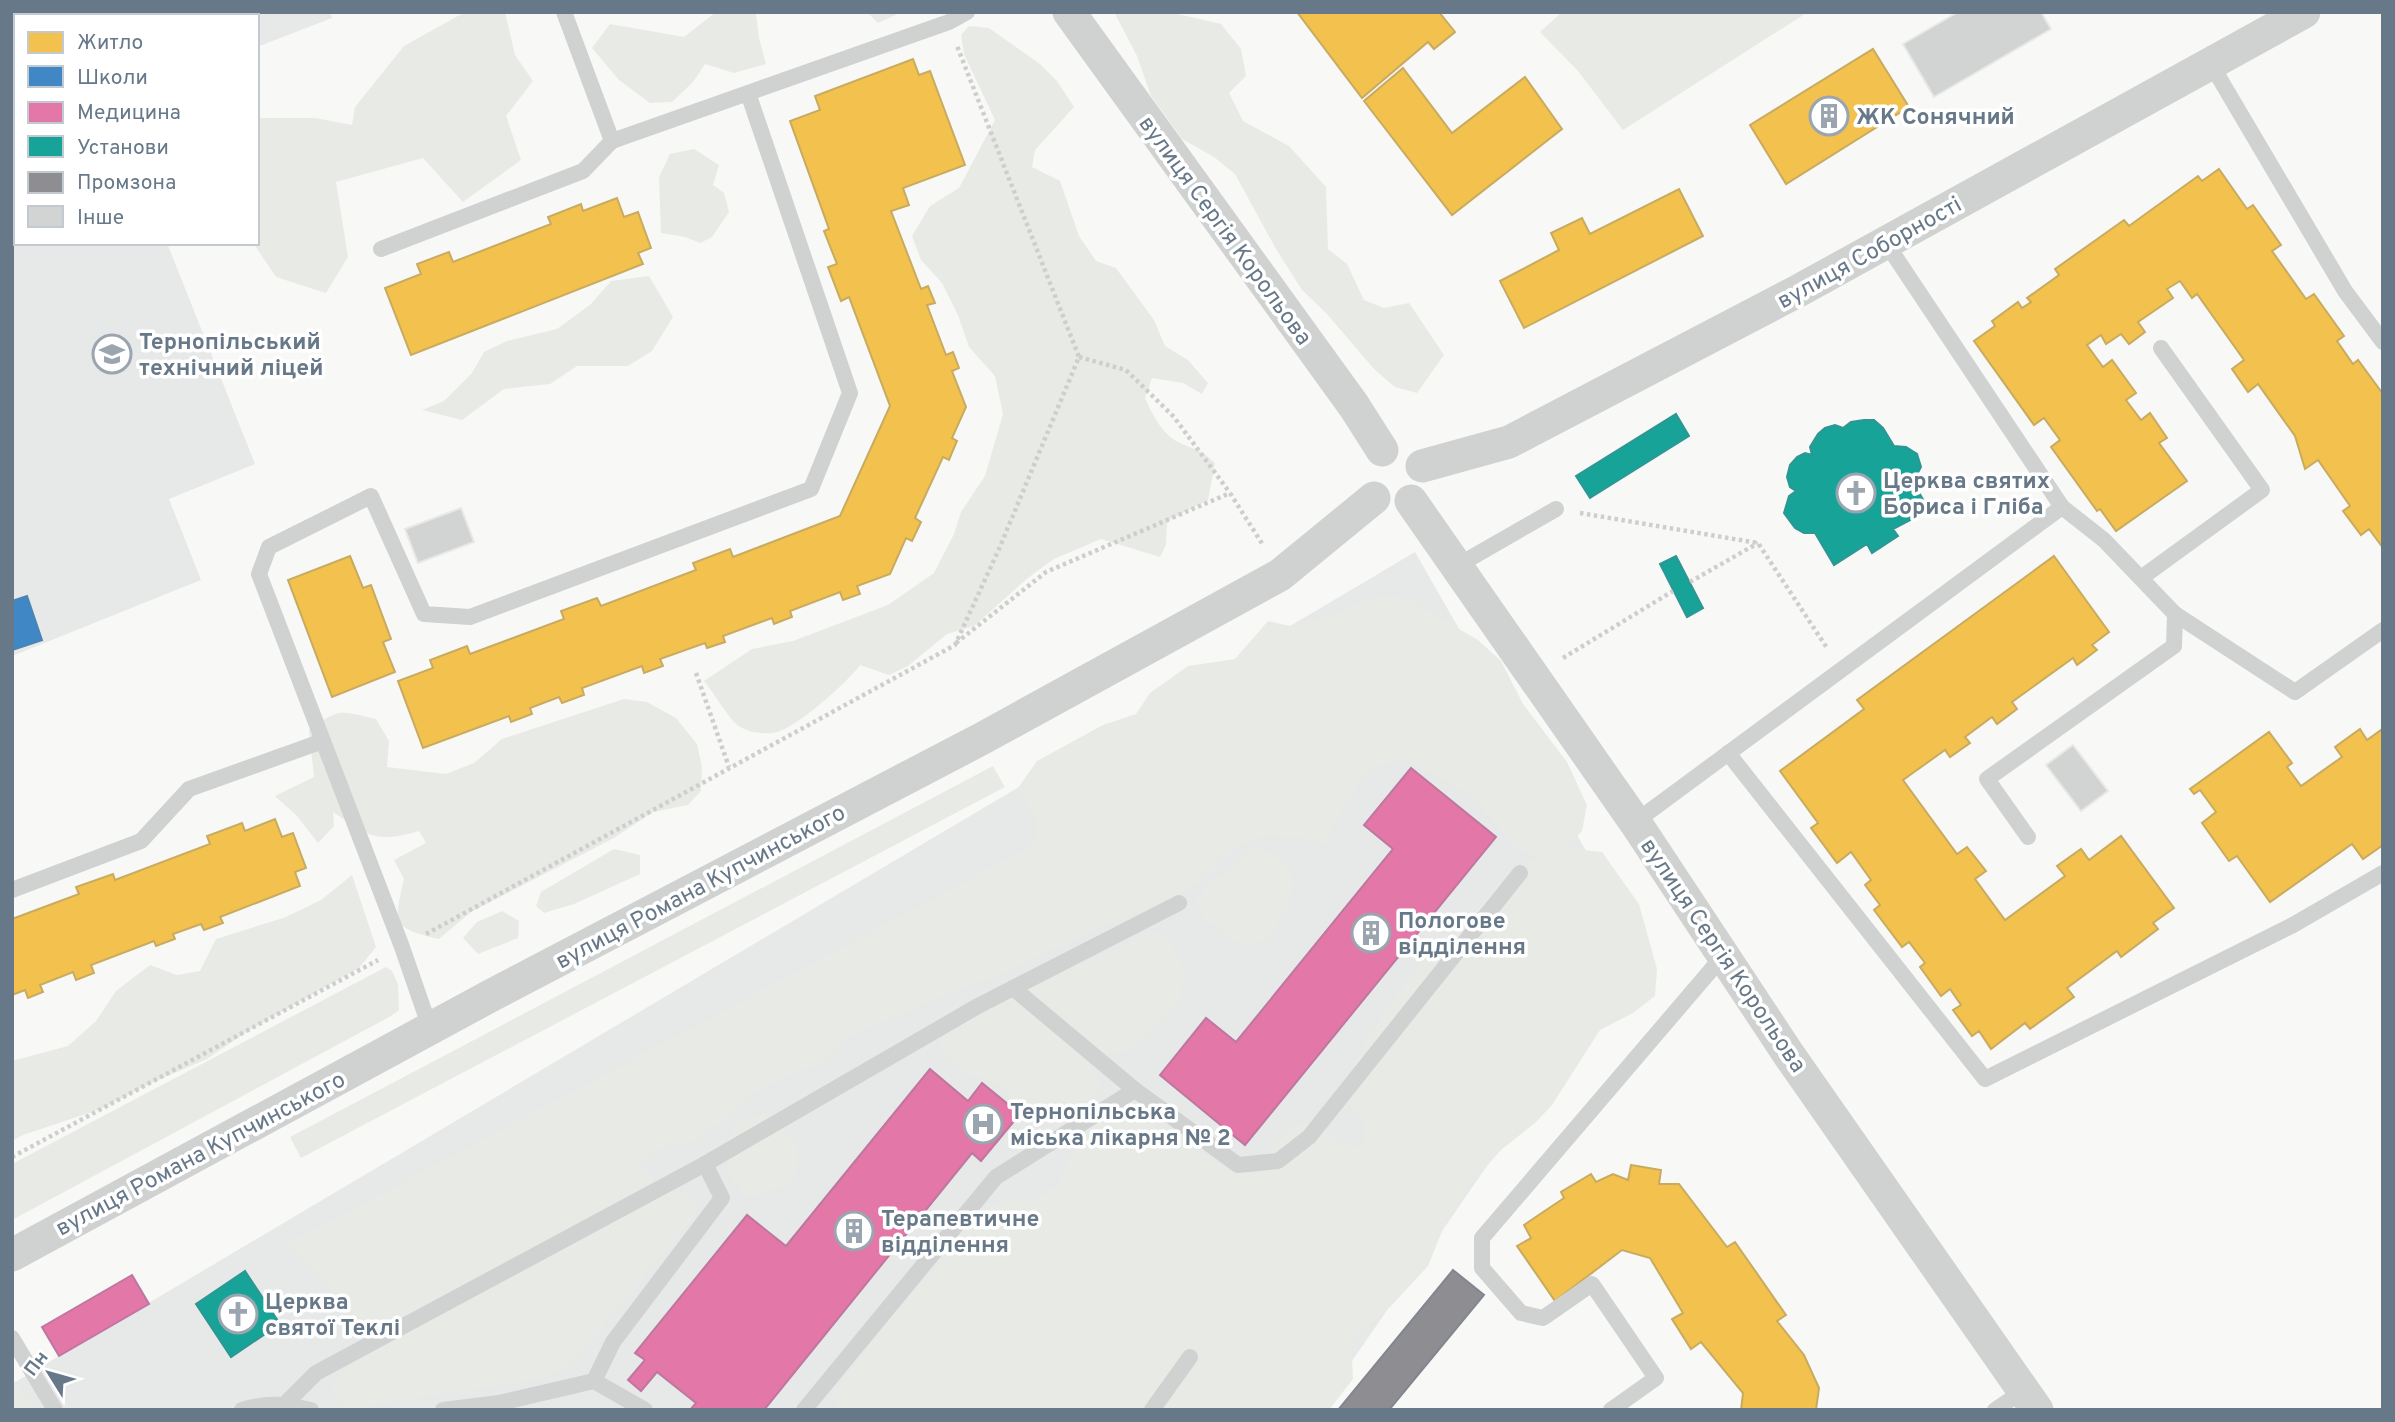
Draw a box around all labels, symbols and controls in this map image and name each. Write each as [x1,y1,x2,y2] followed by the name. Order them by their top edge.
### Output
[14,14,259,245] legend
[77,30,143,57] text: Житло
[77,65,148,92] text: Школи
[1808,95,1850,137] building icon: ЖК Сонячний
[77,100,181,127] text: Медицина
[1856,104,2015,133] place label: ЖК Сонячний
[1131,111,1317,352] street label: вулиця Сергія Корольова
[77,135,169,162] text: Установи
[77,170,176,197] text: Промзона
[1773,191,1968,317] street label: вулиця Соборності
[77,205,124,232] text: Інше
[139,329,323,384] place label: Тернопільський технічний ліцей
[91,333,133,375] school or university icon: Тернопільський технічний ліцей
[1883,468,2050,523] place label: Церква святих Бориса і Гліба
[1835,472,1877,514] church icon: Церква святих Бориса і Гліба
[551,799,851,977] street label: вулиця Романа Купчинського
[1633,834,1811,1079] street label: вулиця Сергія Корольова
[1398,908,1526,963] place label: Пологове відділення
[1350,912,1392,954] building icon: Пологове відділення
[51,1066,351,1244] street label: вулиця Романа Купчинського
[1010,1099,1231,1154] place label: Тернопільська міська лікарня № 2
[962,1103,1004,1145] hospital icon: Тернопільська міська лікарня № 2
[881,1206,1039,1261] place label: Терапевтичне відділення
[833,1210,875,1252] building icon: Терапевтичне відділення
[265,1289,400,1344] place label: Церква святої Теклі
[217,1293,259,1335] church icon: Церква святої Теклі
[14,1338,84,1408] north arrow
[20,1347,54,1381] text: Пн

